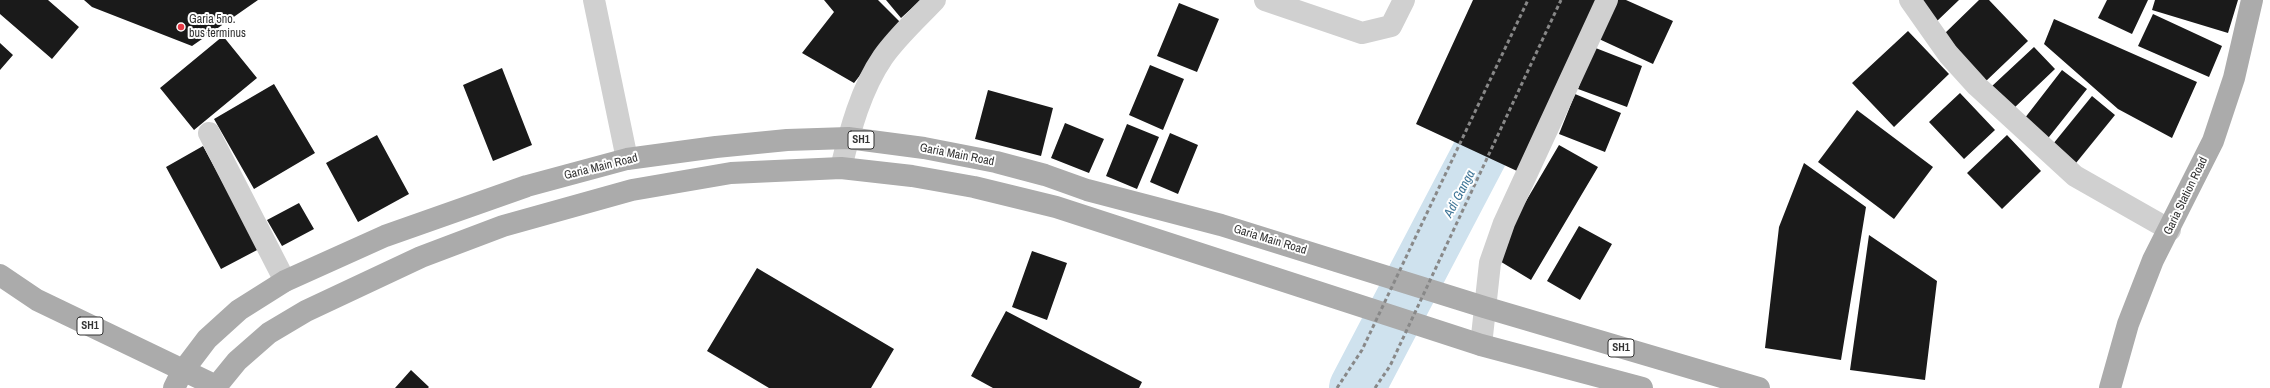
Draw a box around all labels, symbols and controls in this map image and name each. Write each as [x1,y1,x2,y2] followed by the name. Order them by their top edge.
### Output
[189,13,246,41] place label: Garia 5no. bus terminus
[176,22,186,32] marker: Garia 5no. bus terminus
[848,131,874,149] road number: SH1
[919,141,995,169] street label: Garia Main Road
[563,151,639,183] street label: Garia Main Road
[2161,155,2211,237] street label: Garia Station Road
[1441,168,1479,220] water label: Adi Ganga
[1232,222,1308,258] street label: Garia Main Road
[77,317,103,335] road number: SH1
[1608,339,1634,357] road number: SH1

